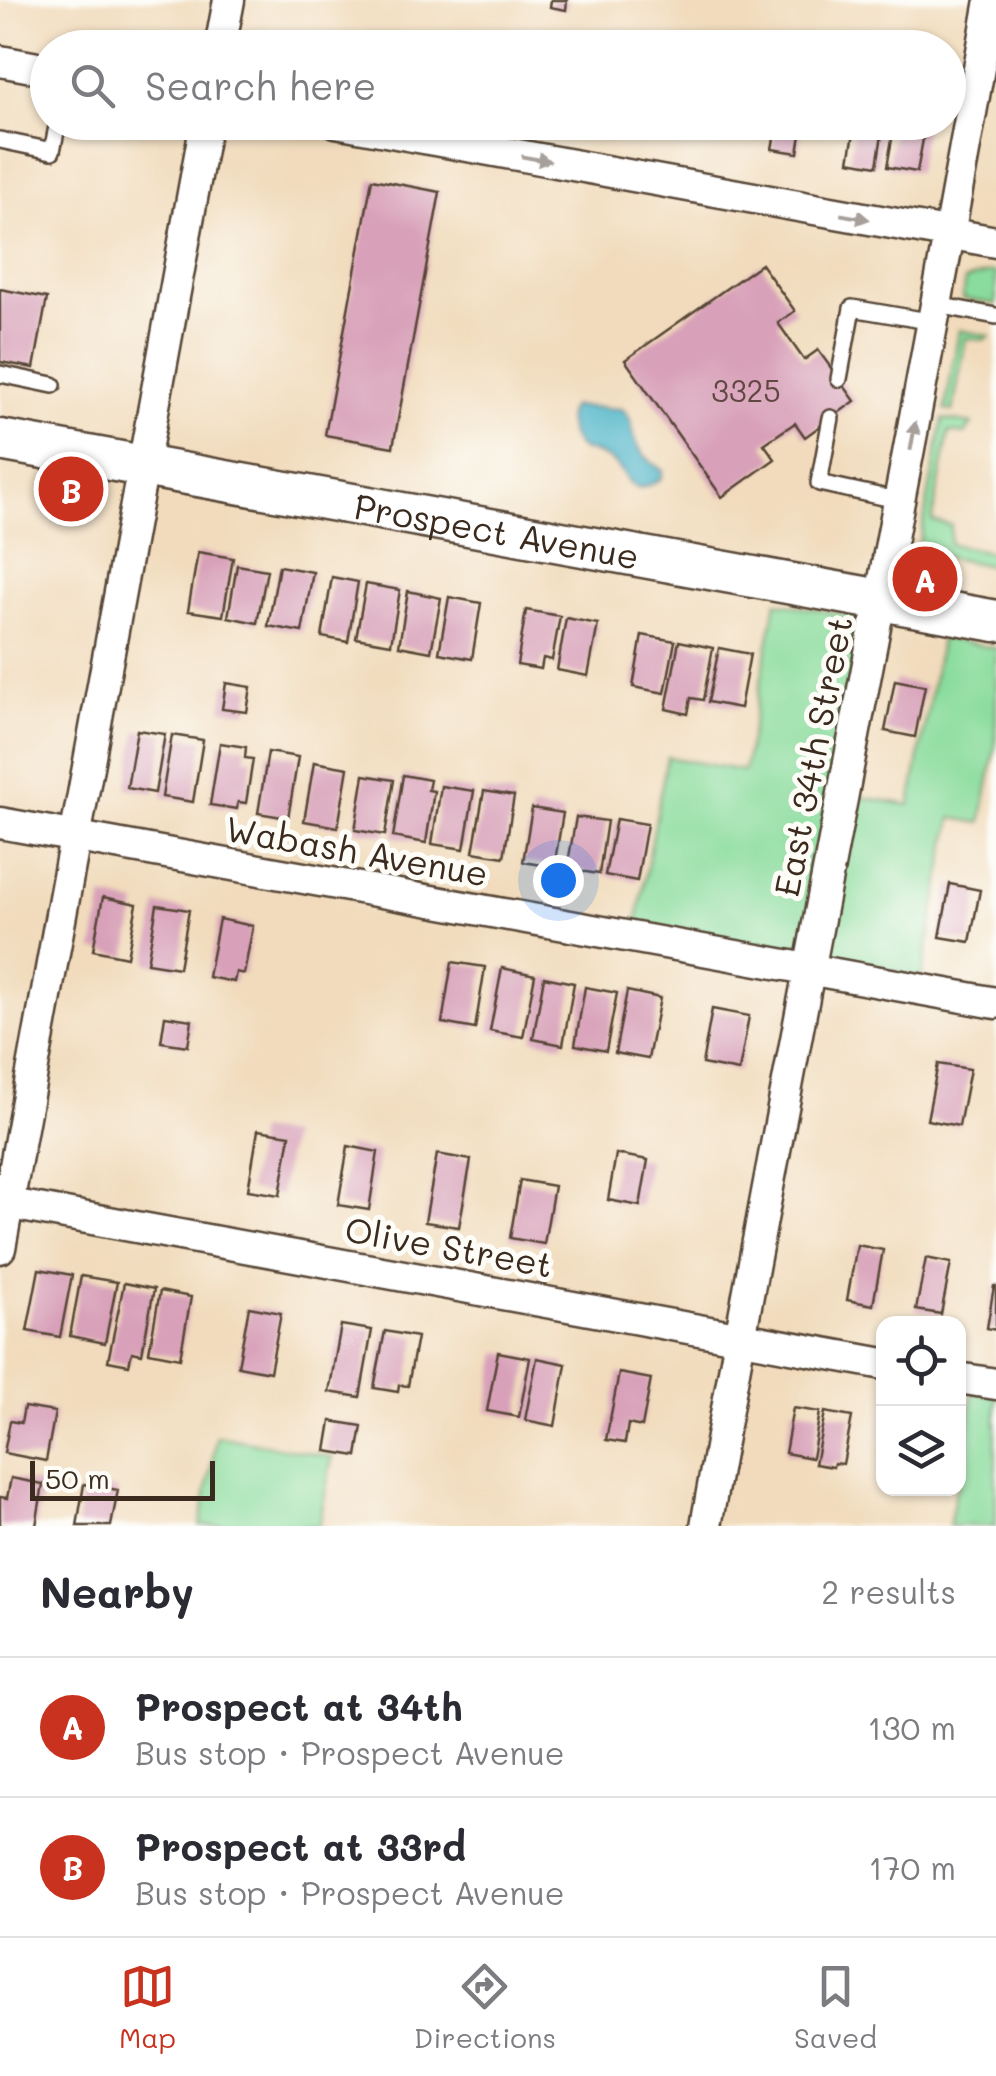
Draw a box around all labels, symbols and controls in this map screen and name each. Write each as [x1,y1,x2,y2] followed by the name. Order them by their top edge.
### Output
[30,30,966,140] search box
[65,58,120,113] icon: search
[145,60,376,110] text: Search here
[520,152,552,167] one-way arrow
[840,210,872,225] one-way arrow
[711,370,781,410] house number: 3325
[905,420,921,451] one-way arrow
[38,452,104,526] pin: B
[351,482,643,579] street label: Prospect Avenue
[892,542,958,616] pin: A
[762,612,862,900] street label: East 34th Street
[222,804,492,896] street label: Wabash Avenue
[533,855,584,906] your location
[342,1205,556,1287] street label: Olive Street
[876,1316,966,1496] map controls
[876,1316,966,1406] button: locate
[876,1406,966,1496] button: layers
[30,1456,215,1500] scale bar
[45,1460,110,1496] text: 50 m
[40,1564,194,1619] text: Nearby
[821,1570,956,1612] text: 2 results
[135,1681,463,1731] text: Prospect at 34th
[61,1706,84,1748] text: A
[867,1706,956,1748] text: 130 m
[135,1731,565,1773] text: Bus stop · Prospect Avenue
[135,1821,466,1871] text: Prospect at 33rd
[62,1846,83,1888] text: B
[868,1846,956,1888] text: 170 m
[135,1871,565,1913] text: Bus stop · Prospect Avenue
[119,1959,176,2055] tab: Map
[414,1959,556,2055] tab: Directions
[794,1959,877,2055] tab: Saved

